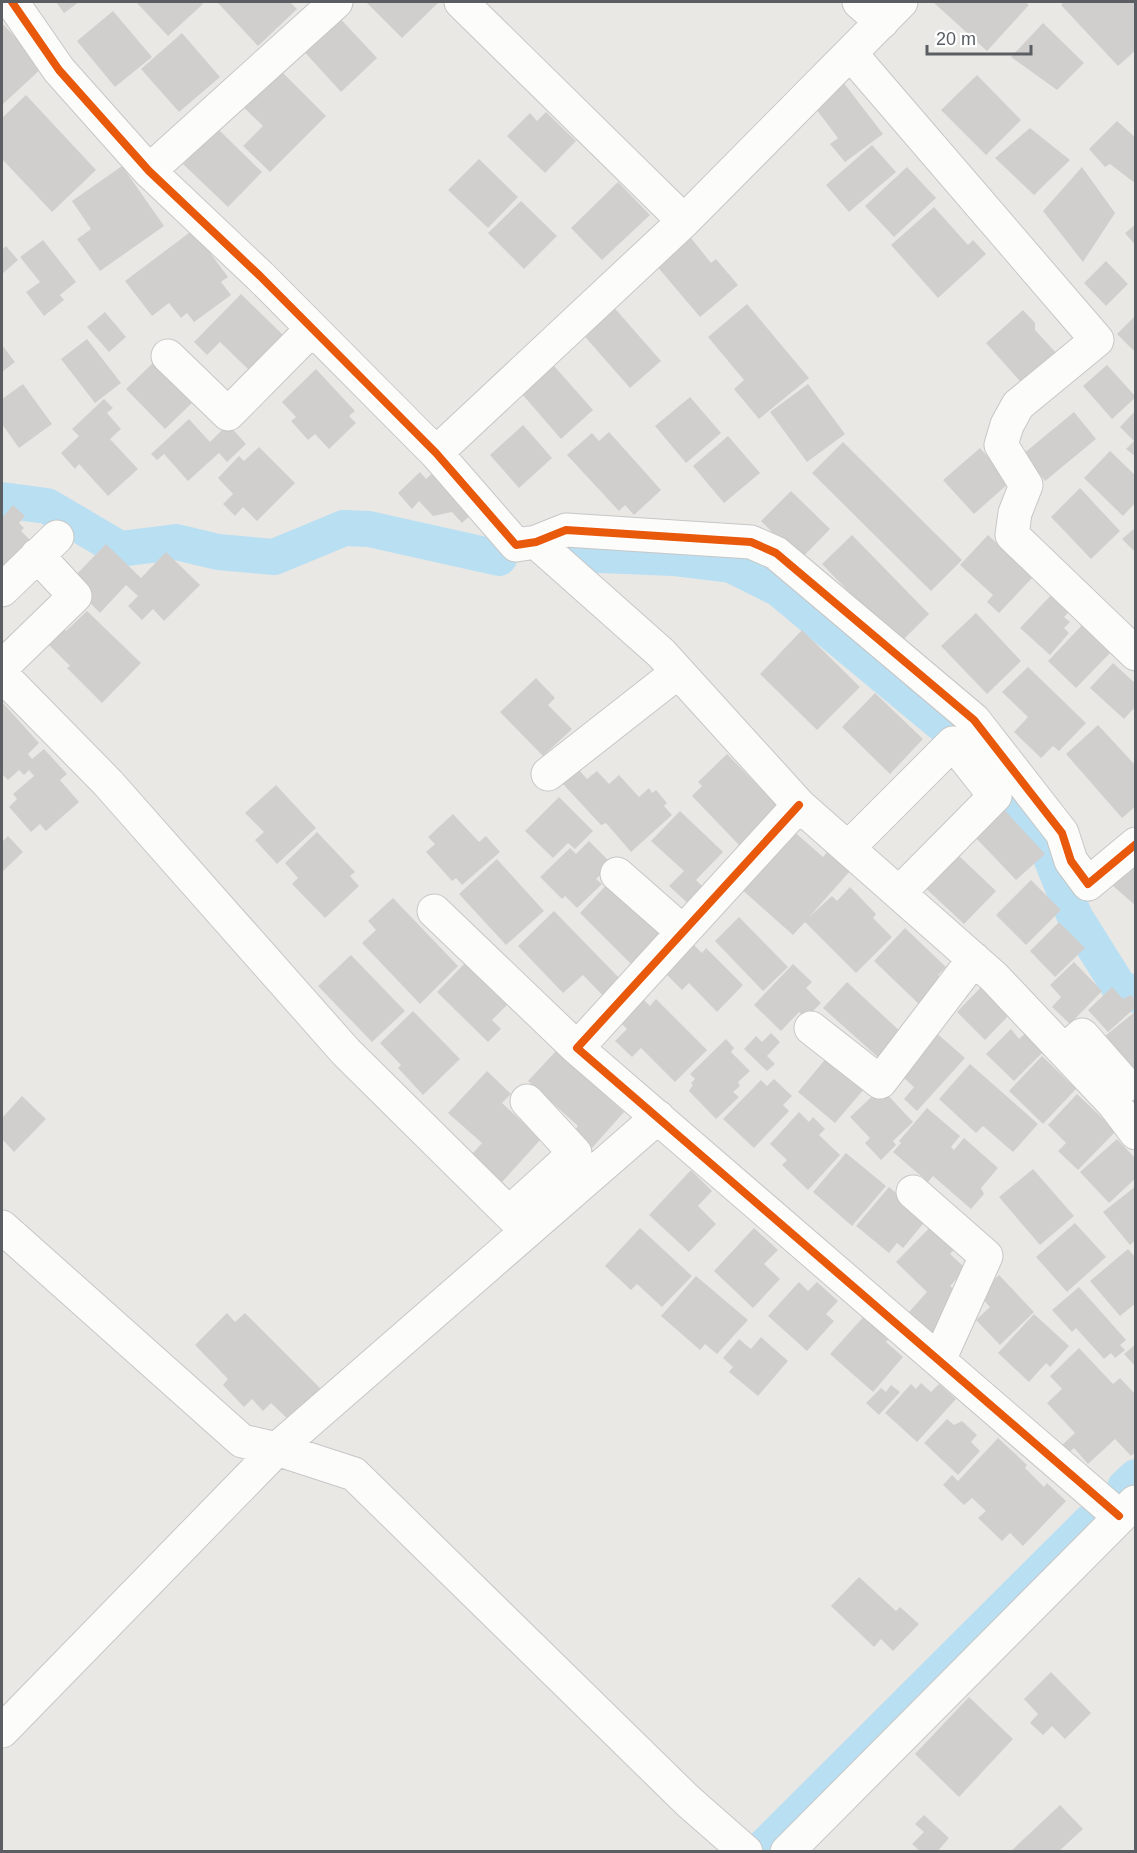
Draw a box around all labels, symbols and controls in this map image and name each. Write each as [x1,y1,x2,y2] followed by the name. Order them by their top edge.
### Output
[927,18,1030,56] scale bar
[936,29,976,49] text: 20 m

